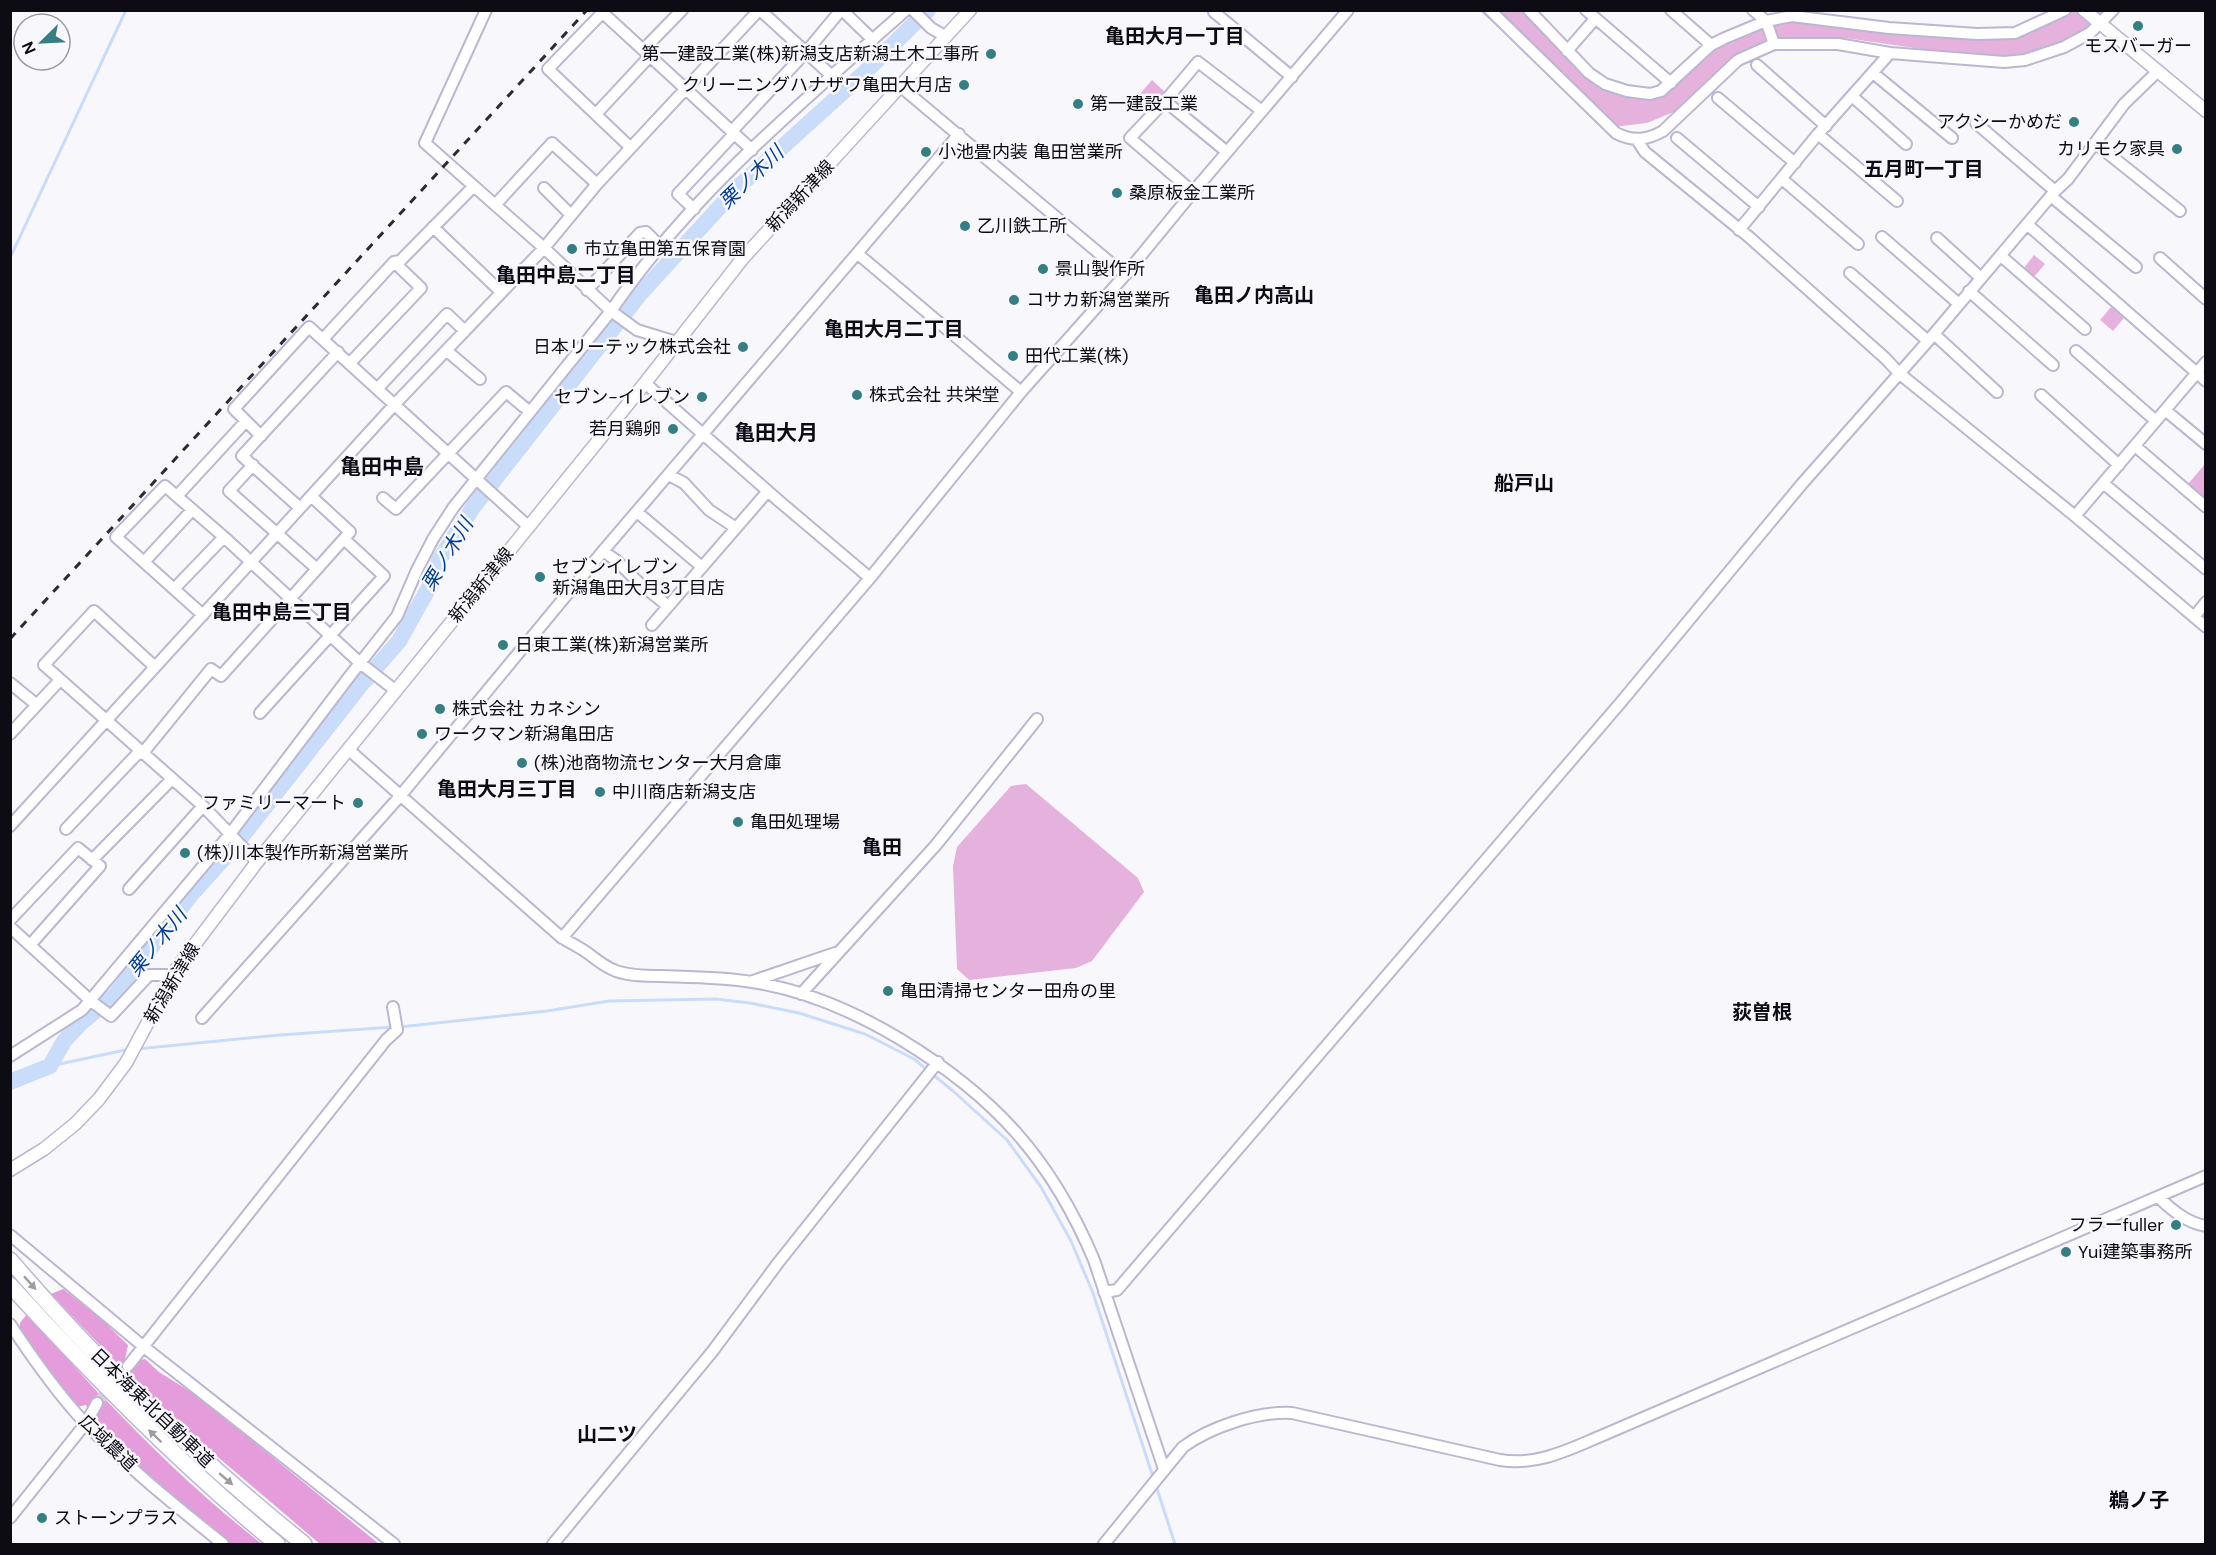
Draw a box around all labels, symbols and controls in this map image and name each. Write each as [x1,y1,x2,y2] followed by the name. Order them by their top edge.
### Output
[12,12,72,72] north arrow
[2131,19,2145,33] marker: モスバーガー
[1105,23,1245,49] district label: 亀田大月一丁目
[2084,34,2192,58] place label: モスバーガー
[17,38,41,57] text: N
[642,42,979,66] place label: 第一建設工業(株)新潟支店新潟土木工事所
[984,47,998,61] marker: 第一建設工業(株)新潟支店新潟土木工事所
[682,73,952,97] place label: クリーニングハナザワ亀田大月店
[957,78,971,92] marker: クリーニングハナザワ亀田大月店
[1090,92,1198,116] place label: 第一建設工業
[1071,97,1085,111] marker: 第一建設工業
[1937,110,2062,134] place label: アクシーかめだ
[2067,115,2081,129] marker: アクシーかめだ
[2057,137,2165,161] place label: カリモク家具
[713,138,790,214] water label: 栗ノ木川
[938,140,1123,164] place label: 小池畳内装 亀田営業所
[2170,142,2184,156] marker: カリモク家具
[919,145,933,159] marker: 小池畳内装 亀田営業所
[761,155,839,237] street label: 新潟新津線
[1864,156,1984,182] district label: 五月町一丁目
[1129,181,1255,205] place label: 桑原板金工業所
[1110,186,1124,200] marker: 桑原板金工業所
[977,214,1067,238] place label: 乙川鉄工所
[958,219,972,233] marker: 乙川鉄工所
[584,237,746,261] place label: 市立亀田第五保育園
[565,242,579,256] marker: 市立亀田第五保育園
[1055,257,1145,281] place label: 景山製作所
[496,262,636,288] district label: 亀田中島二丁目
[1036,262,1050,276] marker: 景山製作所
[1194,282,1314,308] district label: 亀田ノ内高山
[1026,288,1170,312] place label: コサカ新潟営業所
[1007,293,1021,307] marker: コサカ新潟営業所
[824,316,964,342] district label: 亀田大月二丁目
[533,335,731,359] place label: 日本リーテック株式会社
[736,340,750,354] marker: 日本リーテック株式会社
[1025,344,1128,368] place label: 田代工業(株)
[1006,349,1020,363] marker: 田代工業(株)
[869,383,1000,407] place label: 株式会社 共栄堂
[554,385,690,409] place label: セブン-イレブン
[850,388,864,402] marker: 株式会社 共栄堂
[695,390,709,404] marker: セブン-イレブン
[589,417,661,441] place label: 若月鶏卵
[734,419,818,447] district label: 亀田大月
[666,422,680,436] marker: 若月鶏卵
[340,453,424,481] district label: 亀田中島
[1494,470,1554,496] district label: 船戸山
[415,511,480,595] water label: 栗ノ木川
[443,542,519,628] street label: 新潟新津線
[552,555,725,600] place label: セブンイレブン 新潟亀田大月3丁目店
[533,570,547,584] marker: セブンイレブン 新潟亀田大月3丁目店
[212,599,352,625] district label: 亀田中島三丁目
[515,633,708,657] place label: 日東工業(株)新潟営業所
[496,638,510,652] marker: 日東工業(株)新潟営業所
[452,697,601,721] place label: 株式会社 カネシン
[433,702,447,716] marker: 株式会社 カネシン
[434,722,614,746] place label: ワークマン新潟亀田店
[415,727,429,741] marker: ワークマン新潟亀田店
[534,751,781,775] place label: (株)池商物流センター大月倉庫
[515,756,529,770] marker: (株)池商物流センター大月倉庫
[437,776,577,802] district label: 亀田大月三丁目
[612,780,756,804] place label: 中川商店新潟支店
[593,785,607,799] marker: 中川商店新潟支店
[202,791,346,815] place label: ファミリーマート
[351,796,365,810] marker: ファミリーマート
[750,810,840,834] place label: 亀田処理場
[731,815,745,829] marker: 亀田処理場
[862,834,902,860] district label: 亀田
[197,841,408,865] place label: (株)川本製作所新潟営業所
[178,846,192,860] marker: (株)川本製作所新潟営業所
[122,901,194,981] water label: 栗ノ木川
[139,938,205,1028] street label: 新潟新津線
[900,979,1116,1003] place label: 亀田清掃センター田舟の里
[881,984,895,998] marker: 亀田清掃センター田舟の里
[1732,999,1792,1025] district label: 荻曽根
[2069,1213,2164,1237] place label: フラーfuller
[2169,1218,2183,1232] marker: フラーfuller
[2078,1240,2193,1264] place label: Yui建築事務所
[2059,1245,2073,1259] marker: Yui建築事務所
[23,1275,36,1290] one-way arrow
[85,1343,219,1473] street label: 日本海東北自動車道
[74,1409,142,1477] street label: 広域農道
[577,1421,637,1447] district label: 山二ツ
[148,1430,163,1443] one-way arrow
[218,1473,234,1486] one-way arrow
[2109,1487,2169,1513] district label: 鵜ノ子
[54,1506,178,1530] place label: ストーンプラス
[35,1511,49,1525] marker: ストーンプラス

